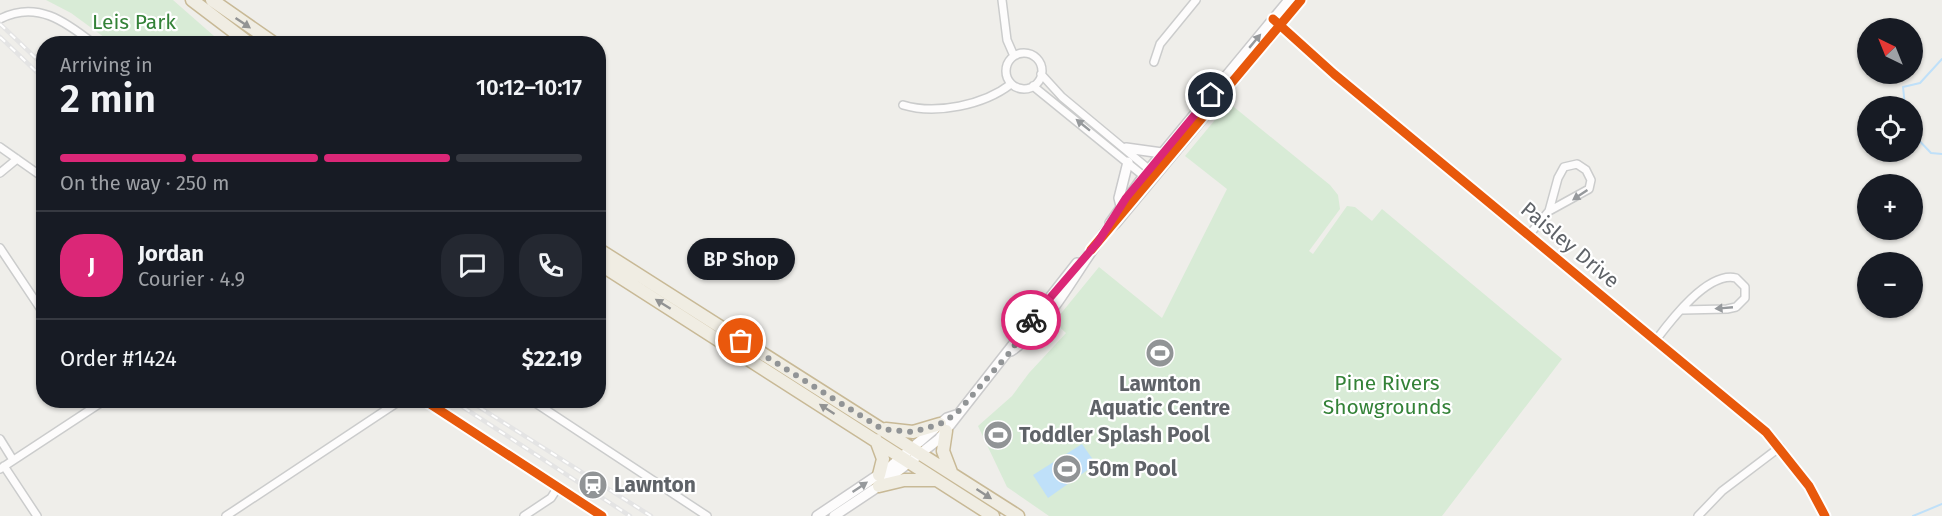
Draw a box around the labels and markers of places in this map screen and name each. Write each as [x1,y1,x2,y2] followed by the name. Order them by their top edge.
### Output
[1185,69,1236,120] pin
[687,239,795,281] callout: BP Shop
[715,315,766,366] pin
[1144,337,1176,369] sports icon: Lawnton Aquatic Centre
[1089,371,1231,421] place label: Lawnton Aquatic Centre
[982,419,1014,451] sports icon: Toddler Splash Pool
[1019,422,1210,448] place label: Toddler Splash Pool
[1051,453,1083,485] sports icon: 50m Pool
[1088,456,1178,482] place label: 50m Pool
[577,469,609,501] station icon: Lawnton
[614,472,696,498] place label: Lawnton

